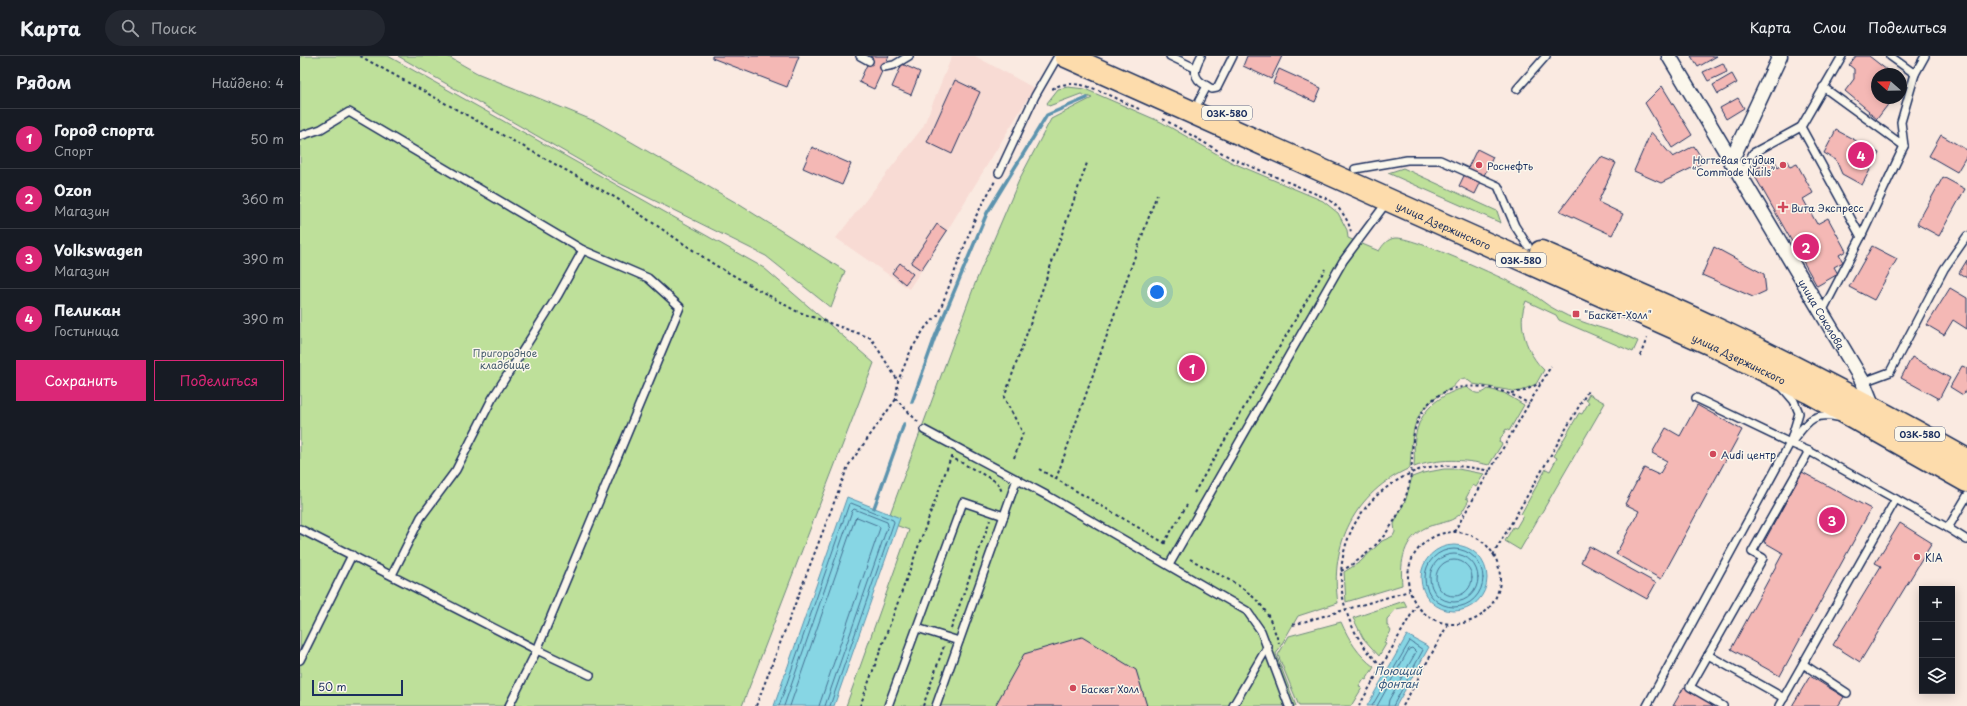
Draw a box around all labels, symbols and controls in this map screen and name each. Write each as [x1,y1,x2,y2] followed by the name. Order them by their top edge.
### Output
[105,10,385,46] search box
[20,14,81,42] text: Карта
[151,16,196,39] text: Поиск
[119,17,141,39] icon: search
[1750,17,1791,38] text: Карта
[1813,17,1846,38] text: Слои
[1868,17,1947,38] text: Поделиться
[1871,68,1907,104] north arrow
[16,69,71,95] text: Рядом
[212,73,284,92] text: Найдено: 4
[1202,106,1252,120] road number: 03К-580
[54,118,154,141] text: Город спорта
[26,129,32,148] text: 1
[250,129,284,148] text: 50 m
[1848,140,1874,170] pin: 4
[54,141,93,160] text: Спорт
[1692,152,1775,179] place label: Ногтевая студия “Commode Nails”
[1487,158,1534,173] place label: Роснефть
[1474,160,1484,170] marker: Роснефть
[1778,160,1788,170] marker: Ногтевая студия “Commode Nails”
[54,178,92,201] text: Ozon
[24,189,34,208] text: 2
[241,189,284,208] text: 360 m
[1394,197,1494,253] street label: улица Дзержинского
[1791,200,1864,215] place label: Вита Экспресс
[54,201,110,220] text: Магазин
[1778,202,1788,212] marker: Вита Экспресс
[1793,232,1819,262] pin: 2
[54,238,143,261] text: Volkswagen
[25,249,33,268] text: 3
[242,249,284,268] text: 390 m
[1496,253,1546,267] road number: 03К-580
[54,261,110,280] text: Магазин
[1796,276,1850,353] street label: улица Соколова
[1147,282,1167,302] your location
[54,298,121,321] text: Пеликан
[1584,307,1652,322] place label: "Баскет-Холл"
[25,309,33,328] text: 4
[242,309,284,328] text: 390 m
[1571,309,1581,319] marker: "Баскет-Холл"
[54,321,119,340] text: Гостиница
[1690,329,1789,387] street label: улица Дзержинского
[473,345,538,372] park label: Пригородное кладбище
[1179,353,1205,383] pin: 1
[16,360,146,401] button: Сохранить
[154,360,284,401] button: Поделиться
[1895,427,1945,441] road number: 03К-580
[1721,447,1776,462] place label: Audi центр
[1708,449,1718,459] marker: Audi центр
[1819,505,1845,535] pin: 3
[1925,550,1943,565] place label: KIA
[1912,552,1922,562] marker: KIA
[1919,586,1955,694] map controls
[1919,586,1955,622] button: +
[1919,622,1955,658] button: −
[1919,658,1955,694] button: layers
[1374,662,1423,692] water label: Поющий фонтан
[312,678,403,697] scale bar
[318,678,347,695] text: 50 m
[1081,681,1139,696] place label: Баскет Холл
[1068,683,1078,693] marker: Баскет Холл

